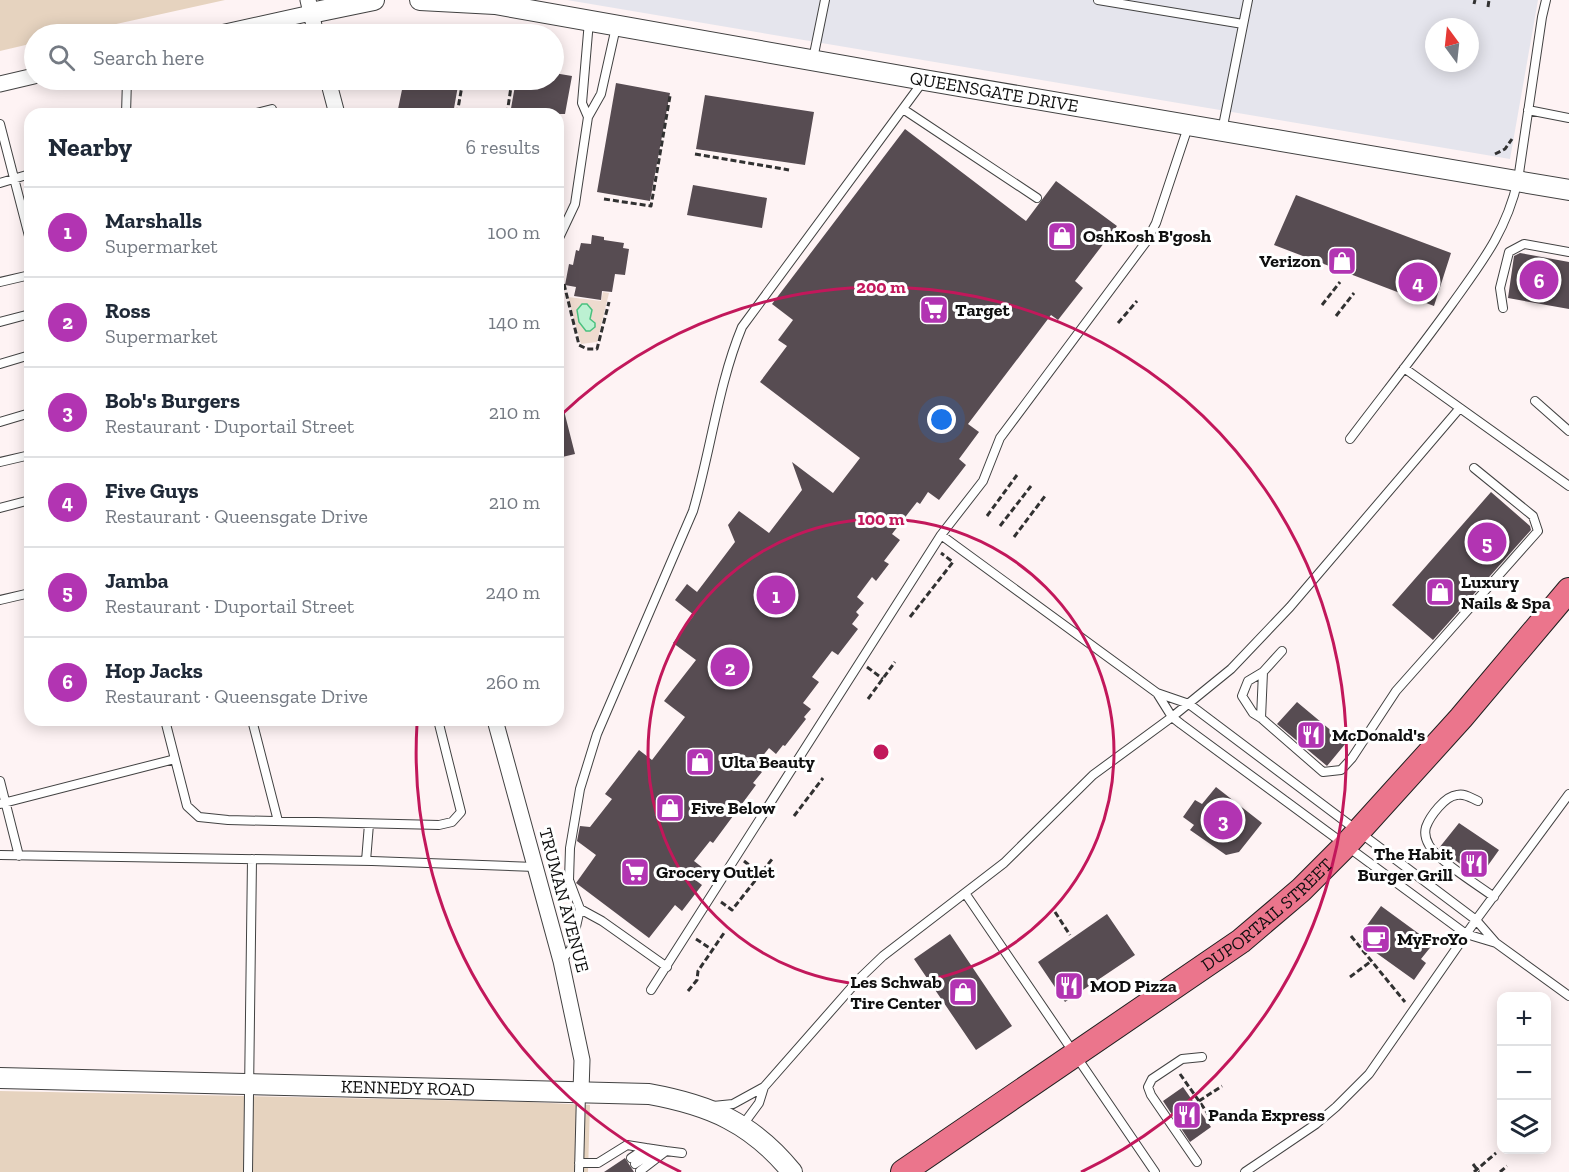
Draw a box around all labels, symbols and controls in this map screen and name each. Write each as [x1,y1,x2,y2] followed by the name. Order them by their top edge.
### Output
[1425,18,1479,72] north arrow
[24,24,564,90] search box
[45,41,78,74] icon: search
[93,44,204,71] text: Search here
[908,67,1080,117] street label: QUEENSGATE DRIVE
[48,131,132,163] text: Nearby
[466,135,540,159] text: 6 results
[105,207,202,234] text: Marshalls
[63,220,72,244] text: 1
[487,220,540,244] text: 100 m
[1046,220,1078,252] shop icon: OshKosh B'gosh
[1083,225,1212,247] place label: OshKosh B'gosh
[105,234,218,258] text: Supermarket
[1326,245,1358,277] shop icon: Verizon
[1259,250,1321,272] place label: Verizon
[1520,258,1558,302] pin: 6
[1398,260,1438,304] pin: 4
[856,276,906,298] text: 200 m
[918,294,950,326] supermarket icon: Target
[105,297,151,324] text: Ross
[955,299,1010,321] place label: Target
[62,310,73,334] text: 2
[488,310,540,334] text: 140 m
[105,324,218,348] text: Supermarket
[105,387,240,414] text: Bob's Burgers
[62,400,73,424] text: 3
[489,400,540,424] text: 210 m
[927,405,956,434] your location
[105,414,354,438] text: Restaurant · Duportail Street
[105,477,199,504] text: Five Guys
[62,490,73,514] text: 4
[489,490,540,514] text: 210 m
[105,504,368,528] text: Restaurant · Queensgate Drive
[857,508,905,530] text: 100 m
[1468,520,1506,564] pin: 5
[105,567,169,594] text: Jamba
[1461,571,1551,614] place label: Luxury Nails & Spa
[756,572,796,618] pin: 1
[1424,576,1456,608] shop icon: Luxury Nails & Spa
[62,580,73,604] text: 5
[486,580,540,604] text: 240 m
[105,594,354,618] text: Restaurant · Duportail Street
[710,644,750,690] pin: 2
[105,657,203,684] text: Hop Jacks
[62,670,73,694] text: 6
[486,670,540,694] text: 260 m
[105,684,368,708] text: Restaurant · Queensgate Drive
[1295,719,1327,751] restaurant icon: McDonald's
[1332,724,1425,746] place label: McDonald's
[871,742,891,762] centre of rings
[684,746,716,778] shop icon: Ulta Beauty
[721,751,815,773] place label: Ulta Beauty
[654,792,686,824] shop icon: Five Below
[691,797,776,819] place label: Five Below
[1204,798,1242,842] pin: 3
[534,825,594,975] street label: TRUMAN AVENUE
[1358,843,1454,886] place label: The Habit Burger Grill
[1458,848,1490,880] restaurant icon: The Habit Burger Grill
[1197,854,1337,976] street label: DUPORTAIL STREET
[619,856,651,888] supermarket icon: Grocery Outlet
[656,861,776,883] place label: Grocery Outlet
[1360,923,1392,955] cafe icon: MyFroYo
[1397,928,1468,950] place label: MyFroYo
[1053,970,1085,1002] restaurant icon: MOD Pizza
[850,971,942,1014] place label: Les Schwab Tire Center
[1090,975,1177,997] place label: MOD Pizza
[947,976,979,1008] shop icon: Les Schwab Tire Center
[1497,992,1551,1154] map controls
[1497,992,1551,1046] button: +
[1497,1046,1551,1100] button: −
[341,1075,475,1101] street label: KENNEDY ROAD
[1171,1099,1203,1131] restaurant icon: Panda Express
[1497,1100,1551,1154] button: layers
[1208,1104,1325,1126] place label: Panda Express

